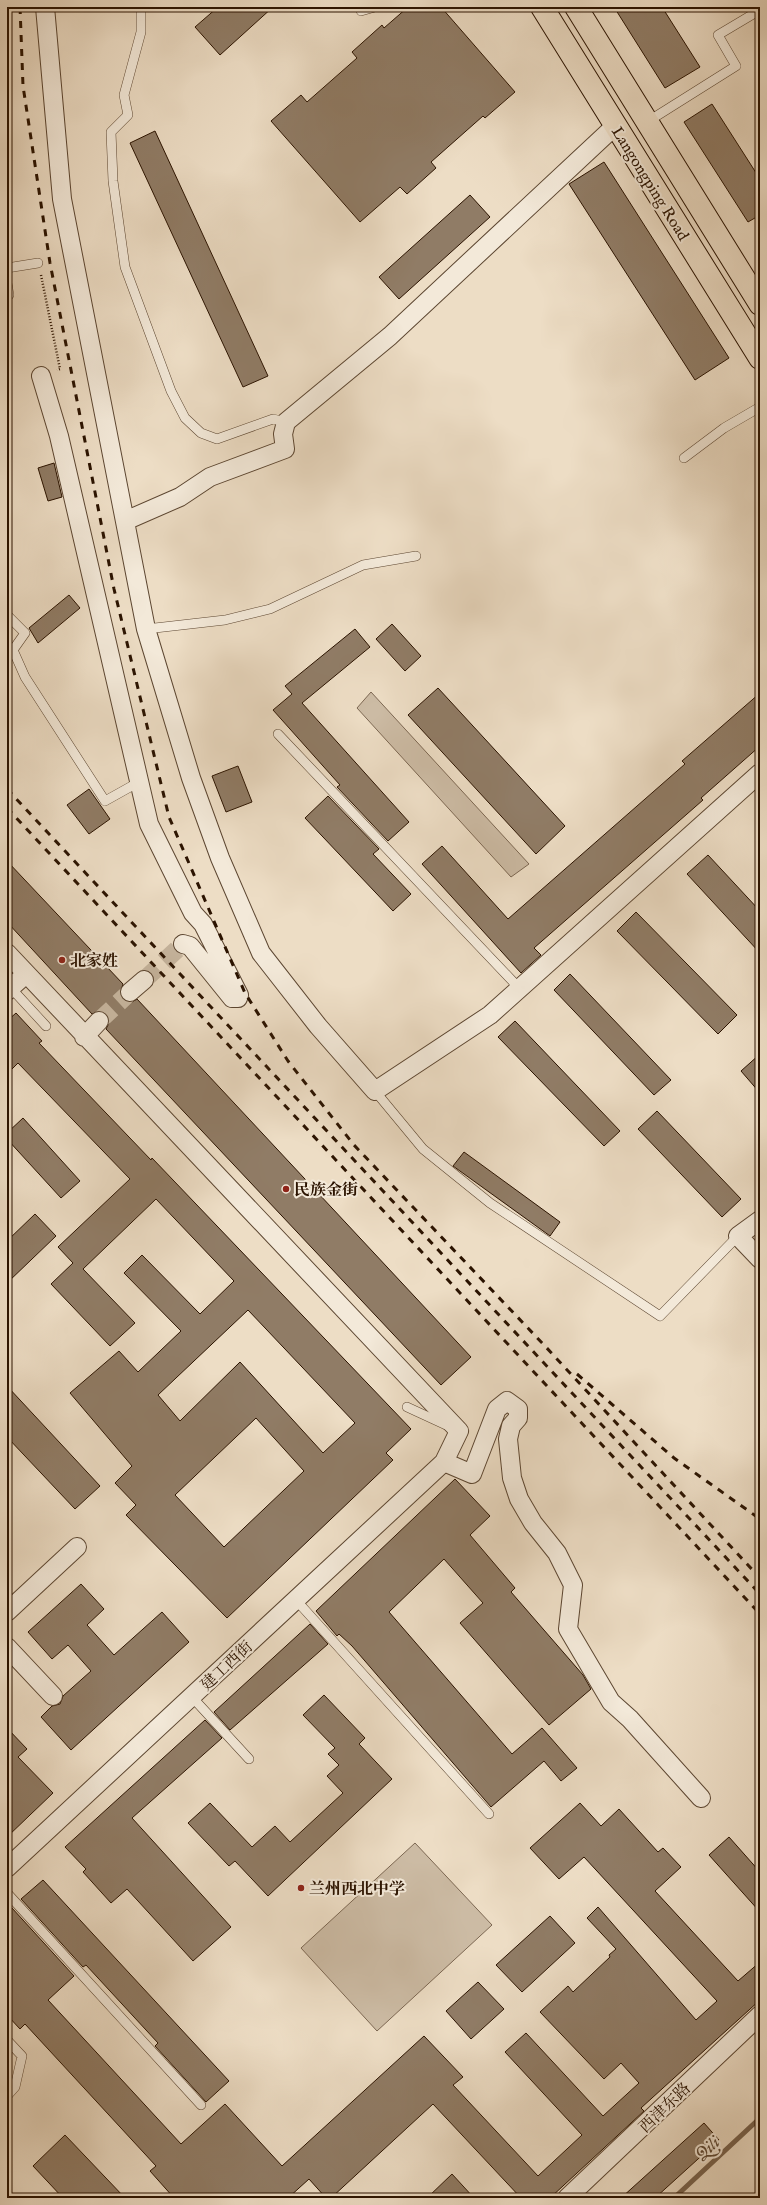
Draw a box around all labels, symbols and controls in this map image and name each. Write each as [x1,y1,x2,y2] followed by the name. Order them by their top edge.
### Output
[606,123,693,245] street label: Langongping Road
[70,951,118,972] place label: 北家姓
[57,955,67,965] marker: 北家姓
[294,1181,358,1201] place label: 民族金街
[281,1184,291,1194] marker: 民族金街
[197,1637,258,1696] street label: 建工西街
[309,1880,405,1900] place label: 兰州西北中学
[296,1883,306,1893] marker: 兰州西北中学
[635,2079,695,2138] street label: 西津东路
[691,2132,725,2166] water label: Qili

